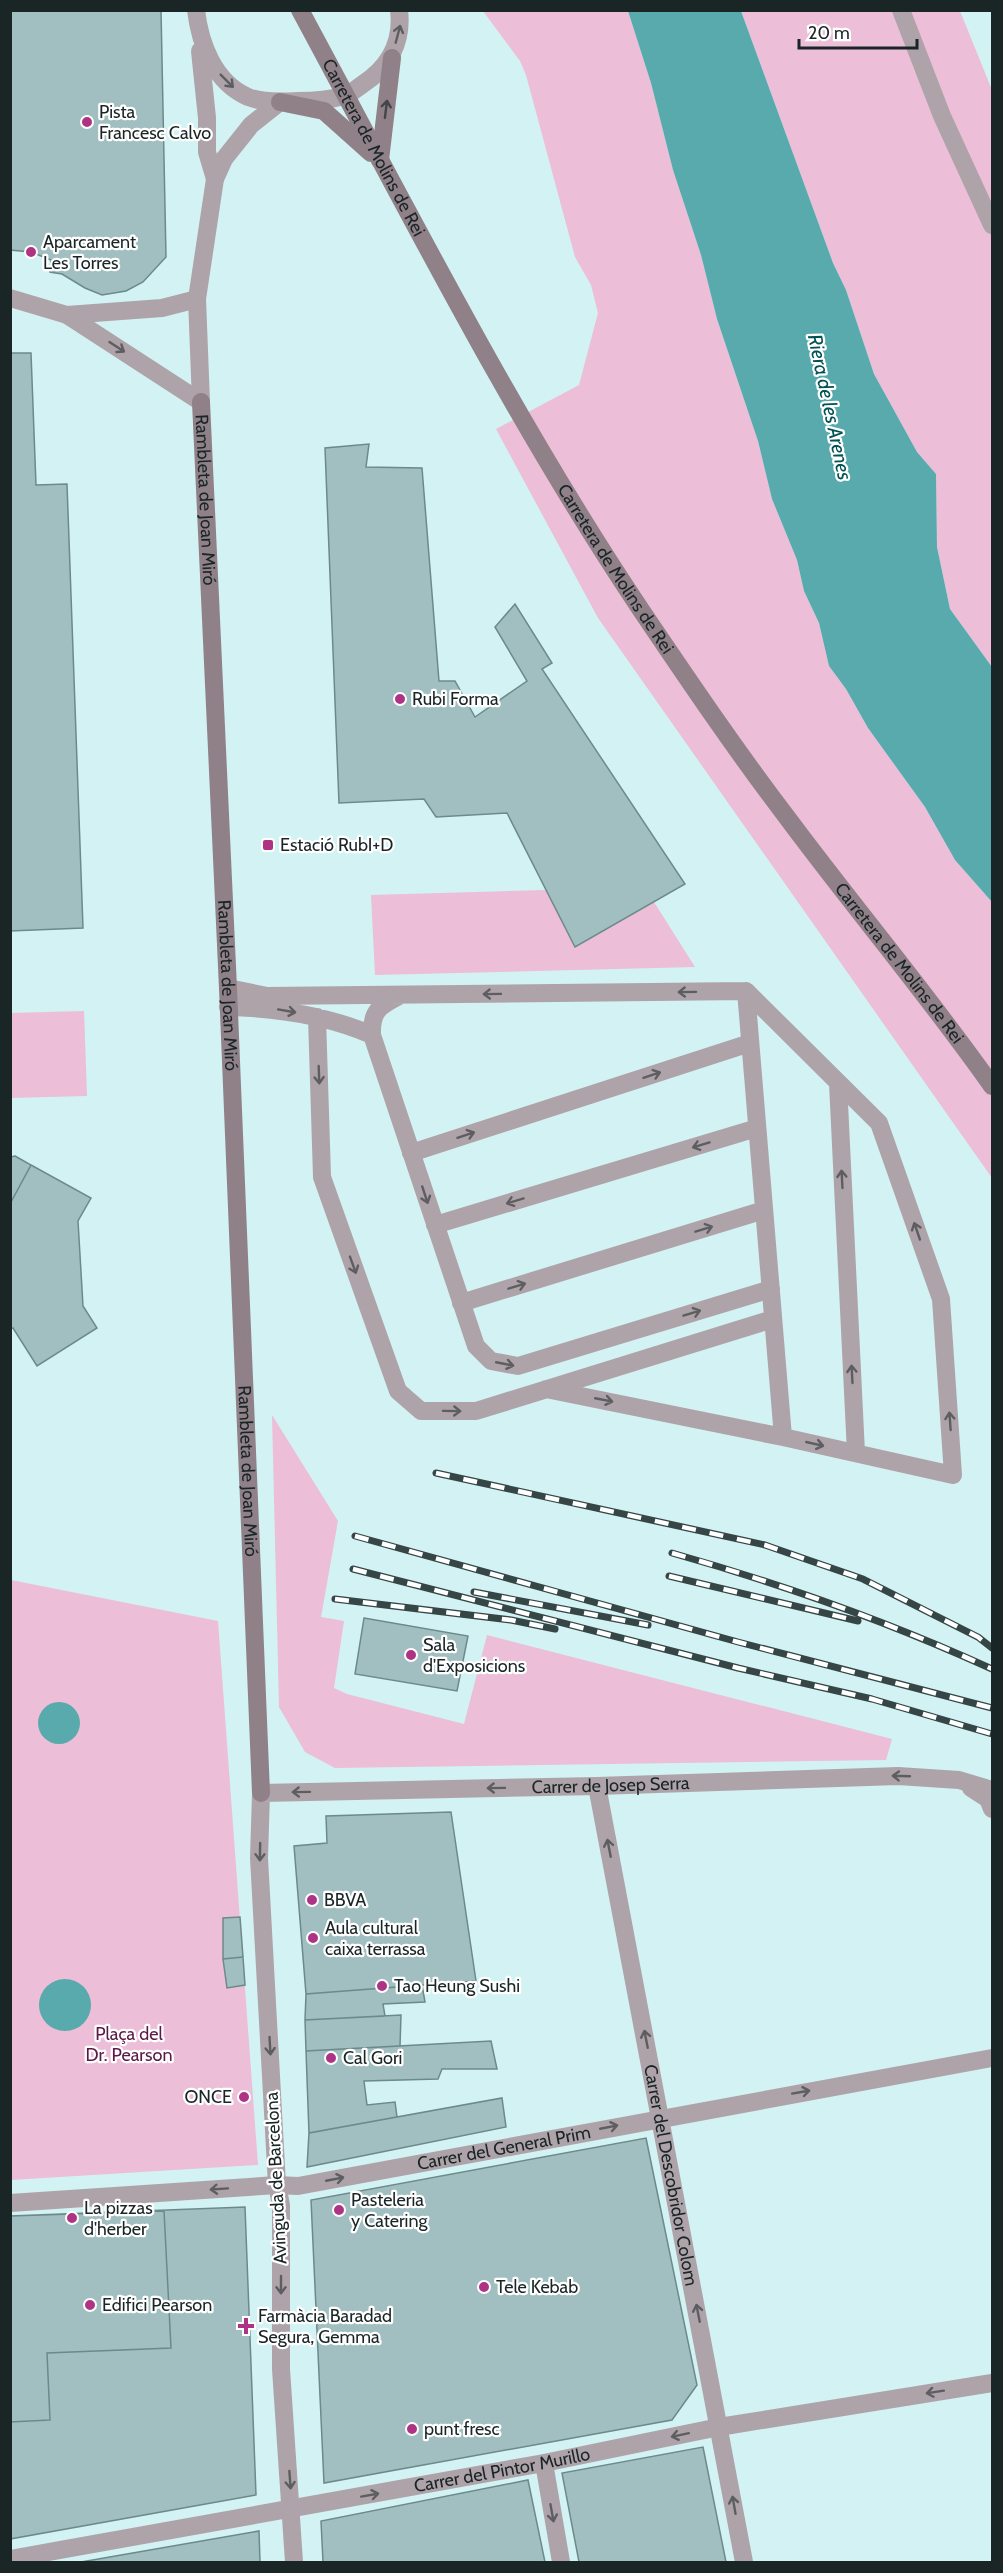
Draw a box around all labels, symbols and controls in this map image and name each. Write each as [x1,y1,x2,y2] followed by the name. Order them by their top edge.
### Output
[799,12,918,50] scale bar
[808,22,850,44] text: 20 m
[393,25,405,44] one-way arrow
[317,55,430,240] street label: Carretera de Molins de Rei
[219,74,234,89] one-way arrow
[380,99,391,119] one-way arrow
[99,101,211,144] place label: Pista Francesc Calvo
[80,115,94,129] marker: Pista Francesc Calvo
[43,231,136,274] place label: Aparcament Les Torres
[24,245,38,259] marker: Aparcament Les Torres
[803,332,857,482] water label: Riera de les Arenes
[108,341,124,353] one-way arrow
[191,414,220,586] street label: Rambleta de Joan Miró
[553,480,678,658] street label: Carretera de Molins de Rei
[412,688,499,710] place label: Rubi Forma
[393,692,407,706] marker: Rubi Forma
[280,834,393,856] place label: Estació RubI+D
[261,838,275,852] marker: Estació RubI+D
[830,878,968,1048] street label: Carretera de Molins de Rei
[213,899,242,1072] street label: Rambleta de Joan Miró
[678,986,698,998] one-way arrow
[483,988,503,999] one-way arrow
[276,1006,296,1017] one-way arrow
[313,1065,325,1085] one-way arrow
[642,1069,661,1080] one-way arrow
[456,1129,475,1140] one-way arrow
[692,1140,711,1151] one-way arrow
[837,1169,848,1189] one-way arrow
[420,1185,431,1204] one-way arrow
[505,1196,524,1207] one-way arrow
[694,1222,713,1233] one-way arrow
[911,1222,922,1241] one-way arrow
[348,1255,359,1274] one-way arrow
[507,1280,526,1291] one-way arrow
[682,1307,701,1318] one-way arrow
[495,1359,515,1370] one-way arrow
[847,1364,858,1384] one-way arrow
[233,1385,262,1557] street label: Rambleta de Joan Miró
[594,1395,613,1407] one-way arrow
[441,1405,461,1417] one-way arrow
[944,1412,955,1432] one-way arrow
[805,1439,825,1450] one-way arrow
[423,1634,525,1677] place label: Sala d'Exposicions
[404,1648,418,1662] marker: Sala d'Exposicions
[892,1771,912,1782] one-way arrow
[531,1772,690,1798] street label: Carrer de Josep Serra
[487,1783,507,1794] one-way arrow
[292,1786,312,1798] one-way arrow
[603,1838,614,1858] one-way arrow
[254,1841,266,1861] one-way arrow
[324,1889,366,1911] place label: BBVA
[305,1893,319,1907] marker: BBVA
[325,1917,426,1960] place label: Aula cultural caixa terrassa
[306,1931,320,1945] marker: Aula cultural caixa terrassa
[394,1975,520,1997] place label: Tao Heung Sushi
[375,1979,389,1993] marker: Tao Heung Sushi
[86,2023,172,2066] park label: Plaça del Dr. Pearson
[640,2030,651,2049] one-way arrow
[264,2036,275,2056] one-way arrow
[343,2047,402,2069] place label: Cal Gori
[324,2051,338,2065] marker: Cal Gori
[639,2063,702,2288] street label: Carrer del Descobridor Colom
[184,2086,232,2108] place label: ONCE
[791,2087,810,2098] one-way arrow
[237,2090,251,2104] marker: ONCE
[260,2091,291,2265] street label: Avinguda de Barcelona
[415,2121,592,2175] street label: Carrer del General Prim
[599,2122,618,2133] one-way arrow
[325,2174,344,2185] one-way arrow
[209,2183,229,2194] one-way arrow
[351,2189,428,2232] place label: Pasteleria y Catering
[84,2197,153,2240] place label: La pizzas d'herber
[332,2203,346,2217] marker: Pasteleria y Catering
[65,2211,79,2225] marker: La pizzas d'herber
[275,2275,287,2295] one-way arrow
[496,2276,578,2298] place label: Tele Kebab
[477,2280,491,2294] marker: Tele Kebab
[102,2294,212,2316] place label: Edifici Pearson
[83,2298,97,2312] marker: Edifici Pearson
[692,2304,703,2324] one-way arrow
[258,2305,392,2348] place label: Farmàcia Baradad Segura, Gemma
[239,2319,253,2333] marker: Farmàcia Baradad Segura, Gemma
[925,2387,945,2398] one-way arrow
[424,2418,500,2440] place label: punt fresc
[405,2422,419,2436] marker: punt fresc
[671,2430,691,2441] one-way arrow
[412,2443,592,2497] street label: Carrer del Pintor Murillo
[284,2469,295,2489] one-way arrow
[360,2489,379,2500] one-way arrow
[728,2496,739,2515] one-way arrow
[547,2502,558,2522] one-way arrow

